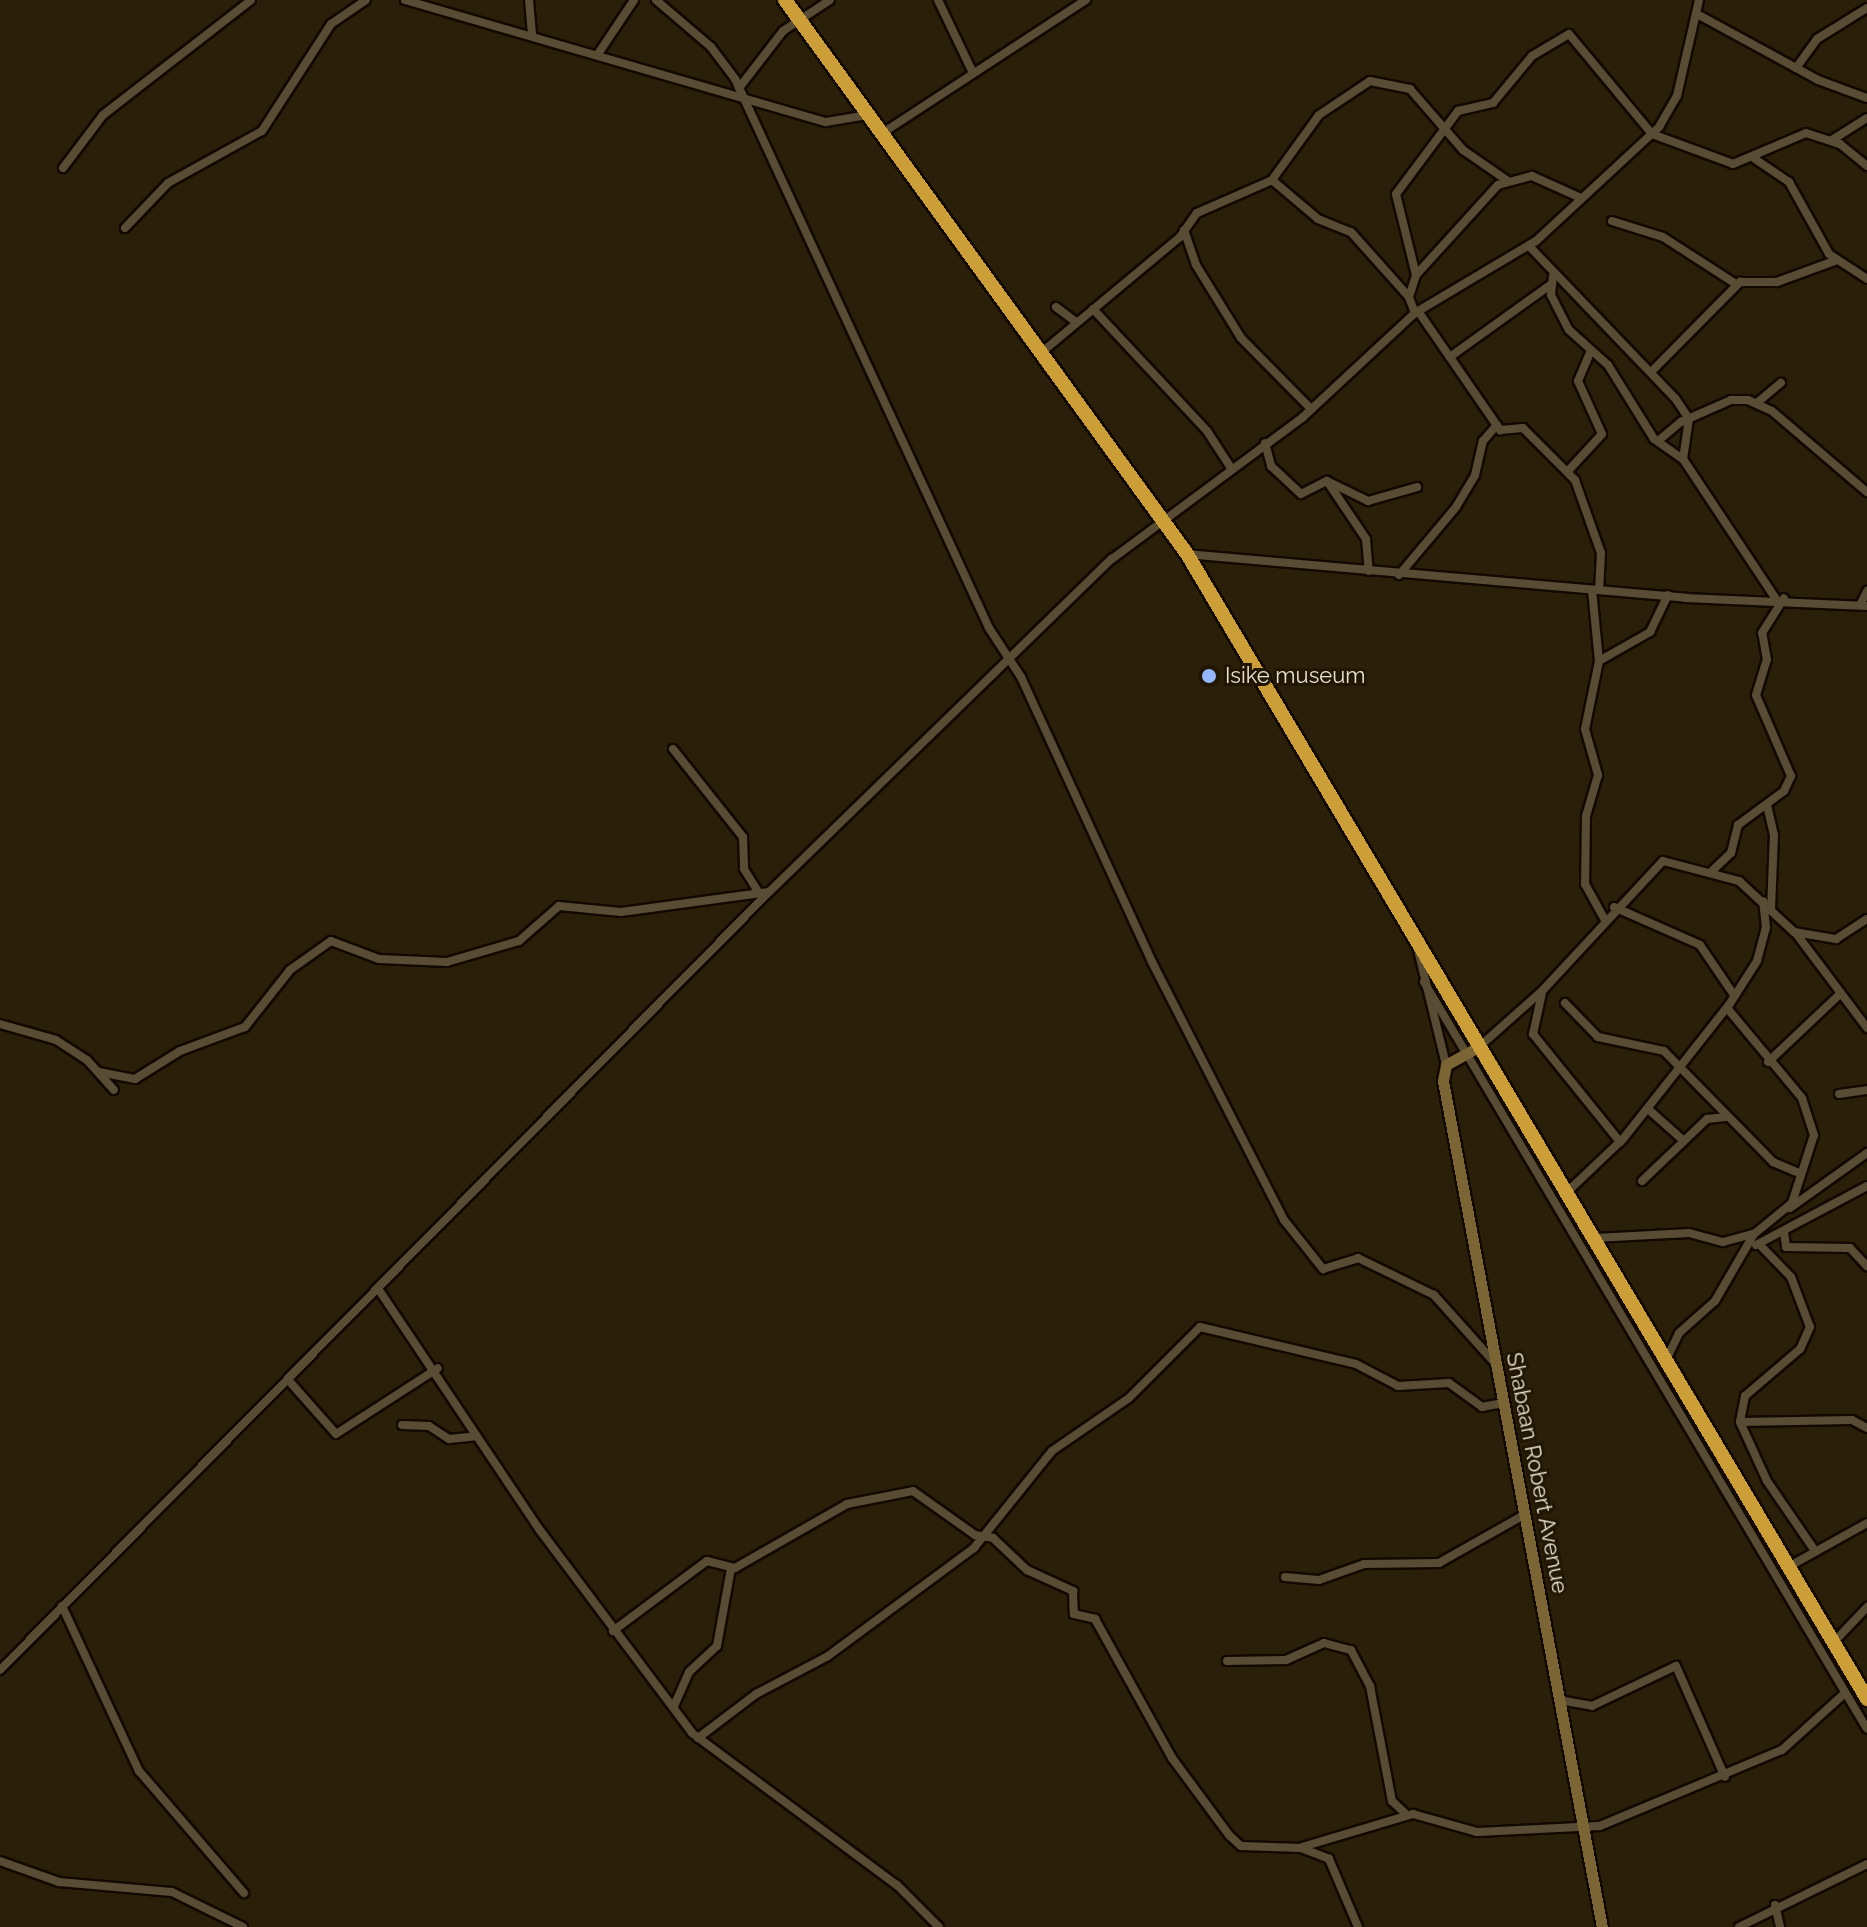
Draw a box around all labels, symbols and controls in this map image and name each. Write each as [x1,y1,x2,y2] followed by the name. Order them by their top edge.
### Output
[1225,663,1365,689] place label: Isike museum
[1200,667,1218,685] marker: Isike museum
[1501,1350,1573,1596] street label: Shabaan Robert Avenue

